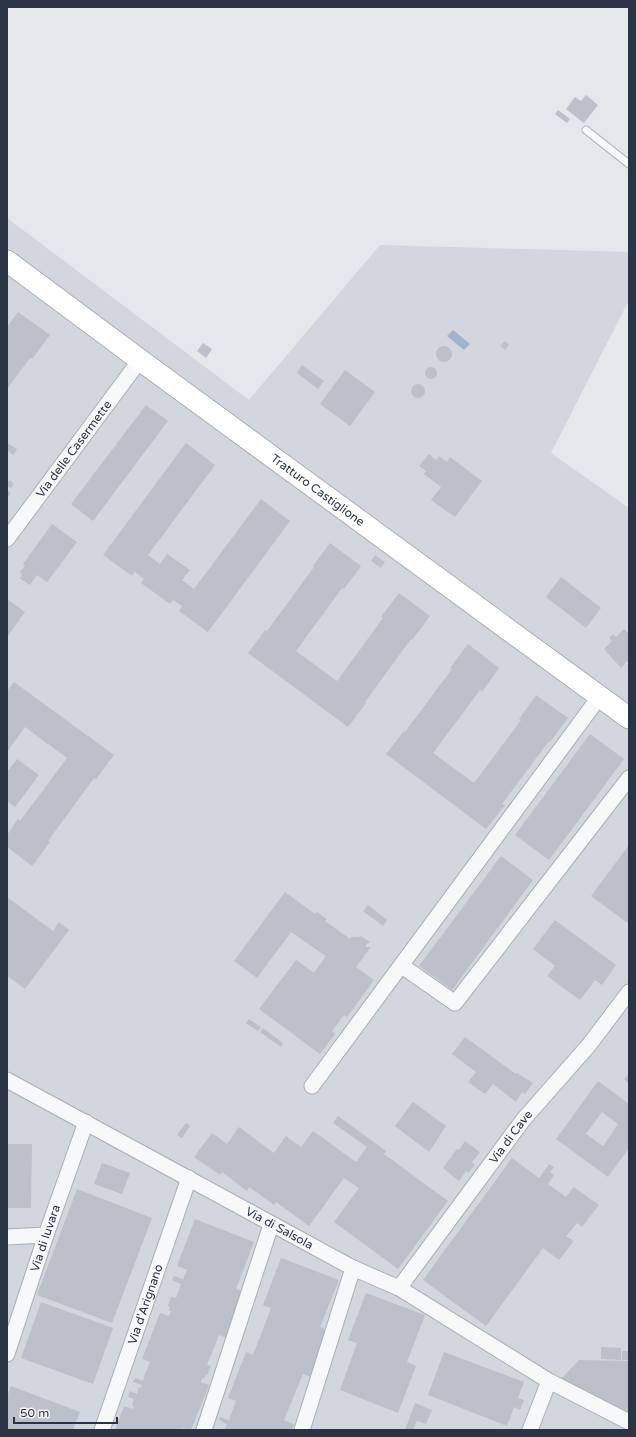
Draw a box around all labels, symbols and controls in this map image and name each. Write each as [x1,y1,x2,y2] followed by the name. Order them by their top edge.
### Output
[33,398,115,500] street label: Via delle Casermette
[268,451,367,529] street label: Tratturo Castiglione
[486,1107,535,1166] street label: Via di Cave
[27,1203,63,1273] street label: Via di Iuvara
[243,1204,316,1252] street label: Via di Salsola
[125,1262,166,1346] street label: Via d'Arignano
[14,1399,117,1425] scale bar
[20,1406,49,1420] text: 50 m

